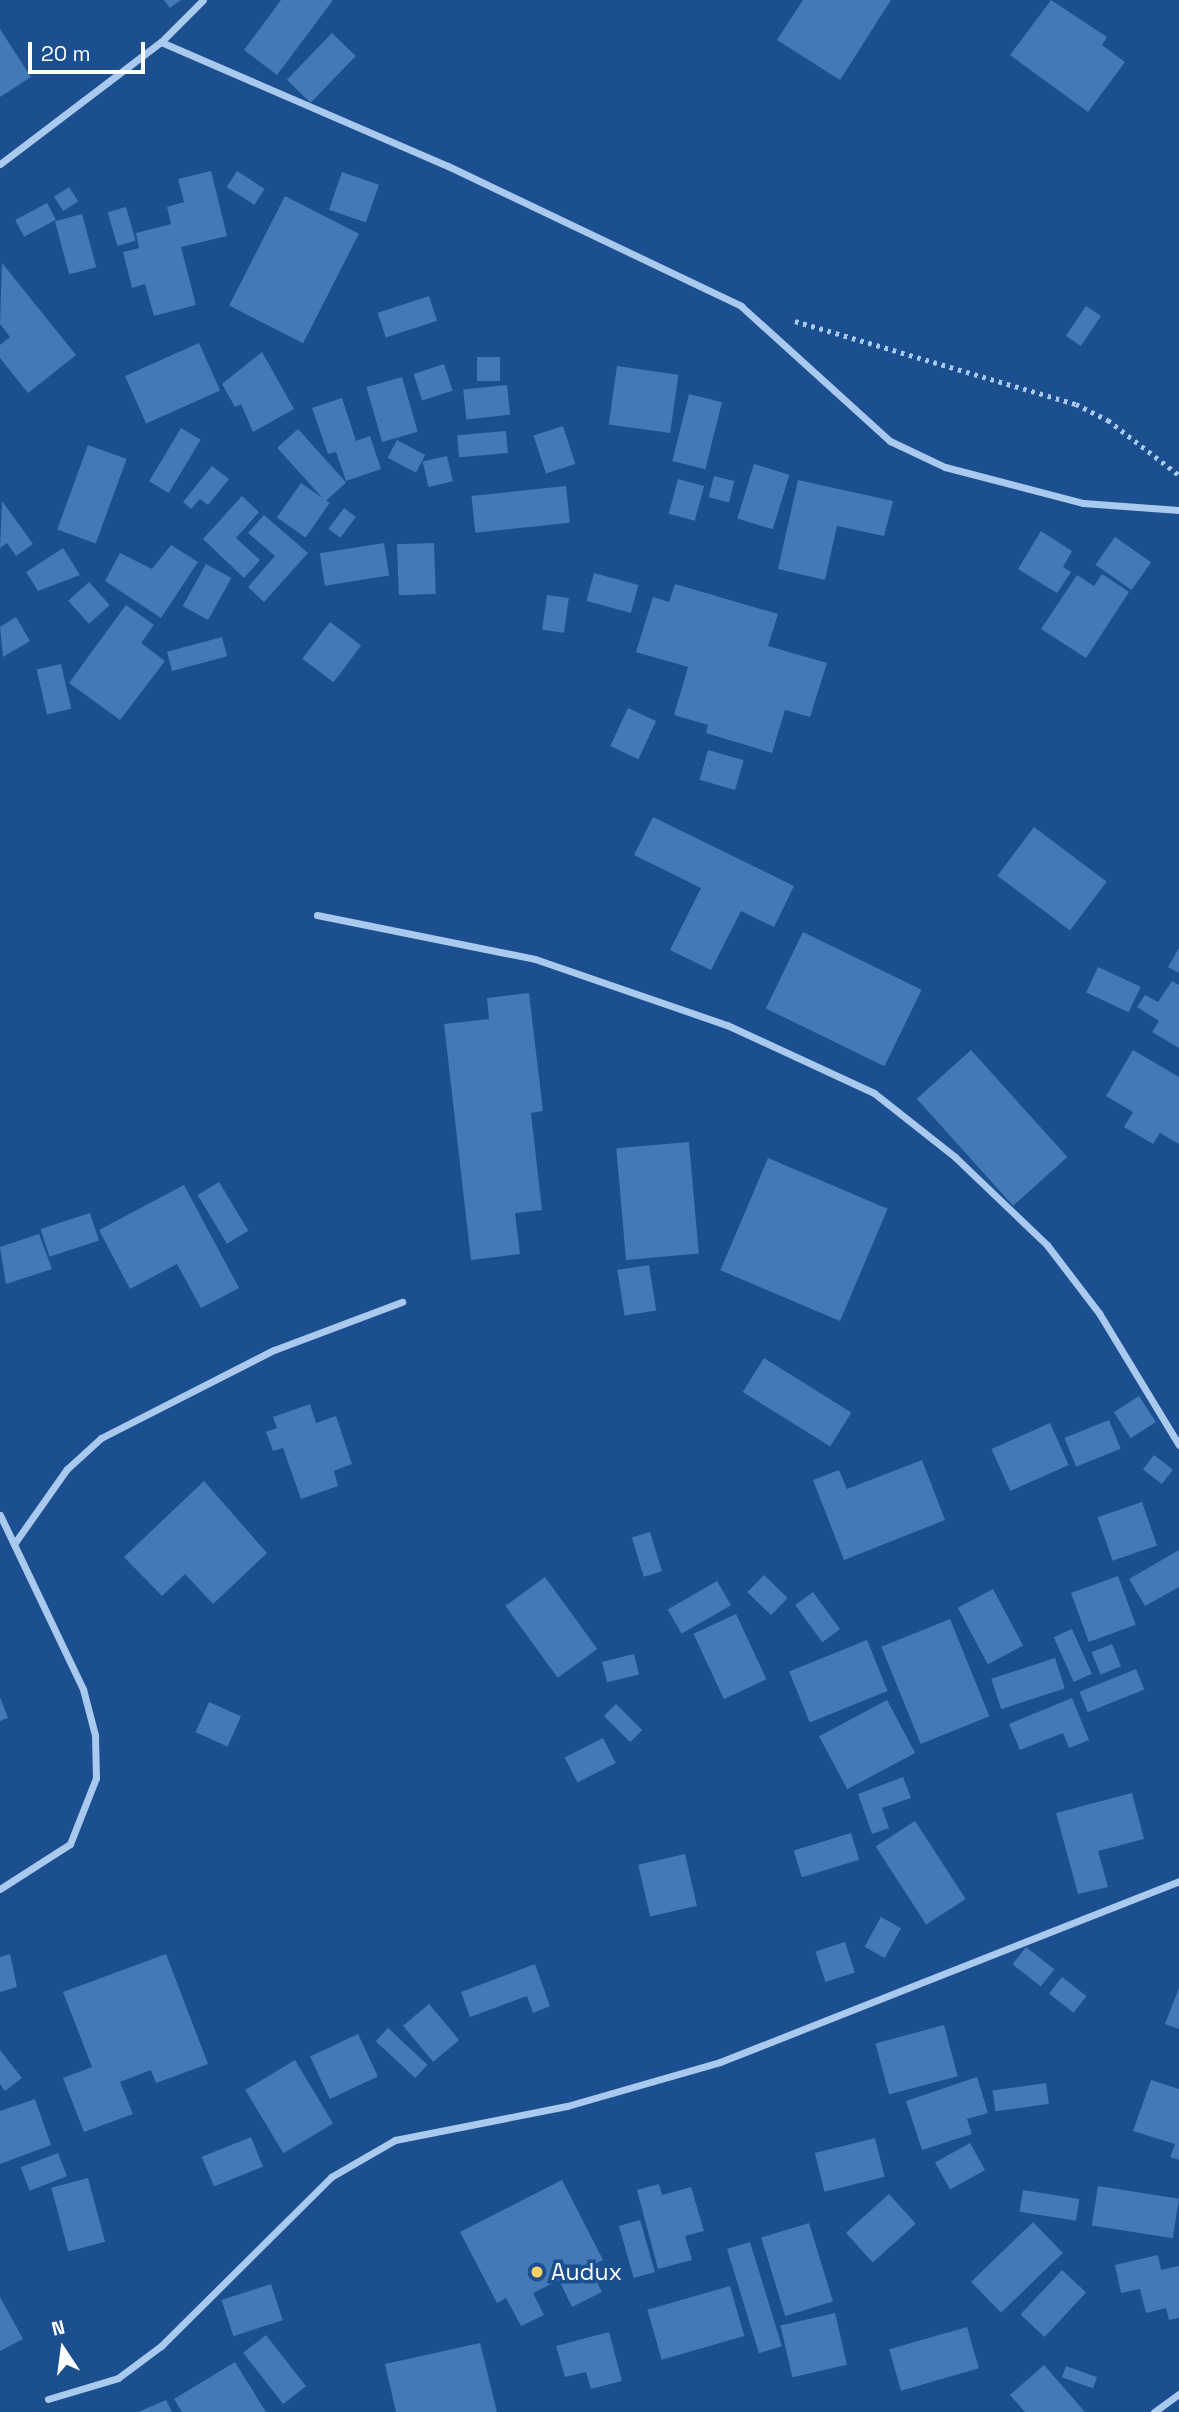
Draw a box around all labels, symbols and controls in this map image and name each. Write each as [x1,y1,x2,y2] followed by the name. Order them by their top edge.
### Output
[32,28,149,72] scale bar
[41,40,91,67] text: 20 m
[551,2258,622,2286] place label: Audux
[529,2264,545,2280] marker: Audux
[28,2314,98,2384] north arrow
[49,2314,67,2342] text: N

